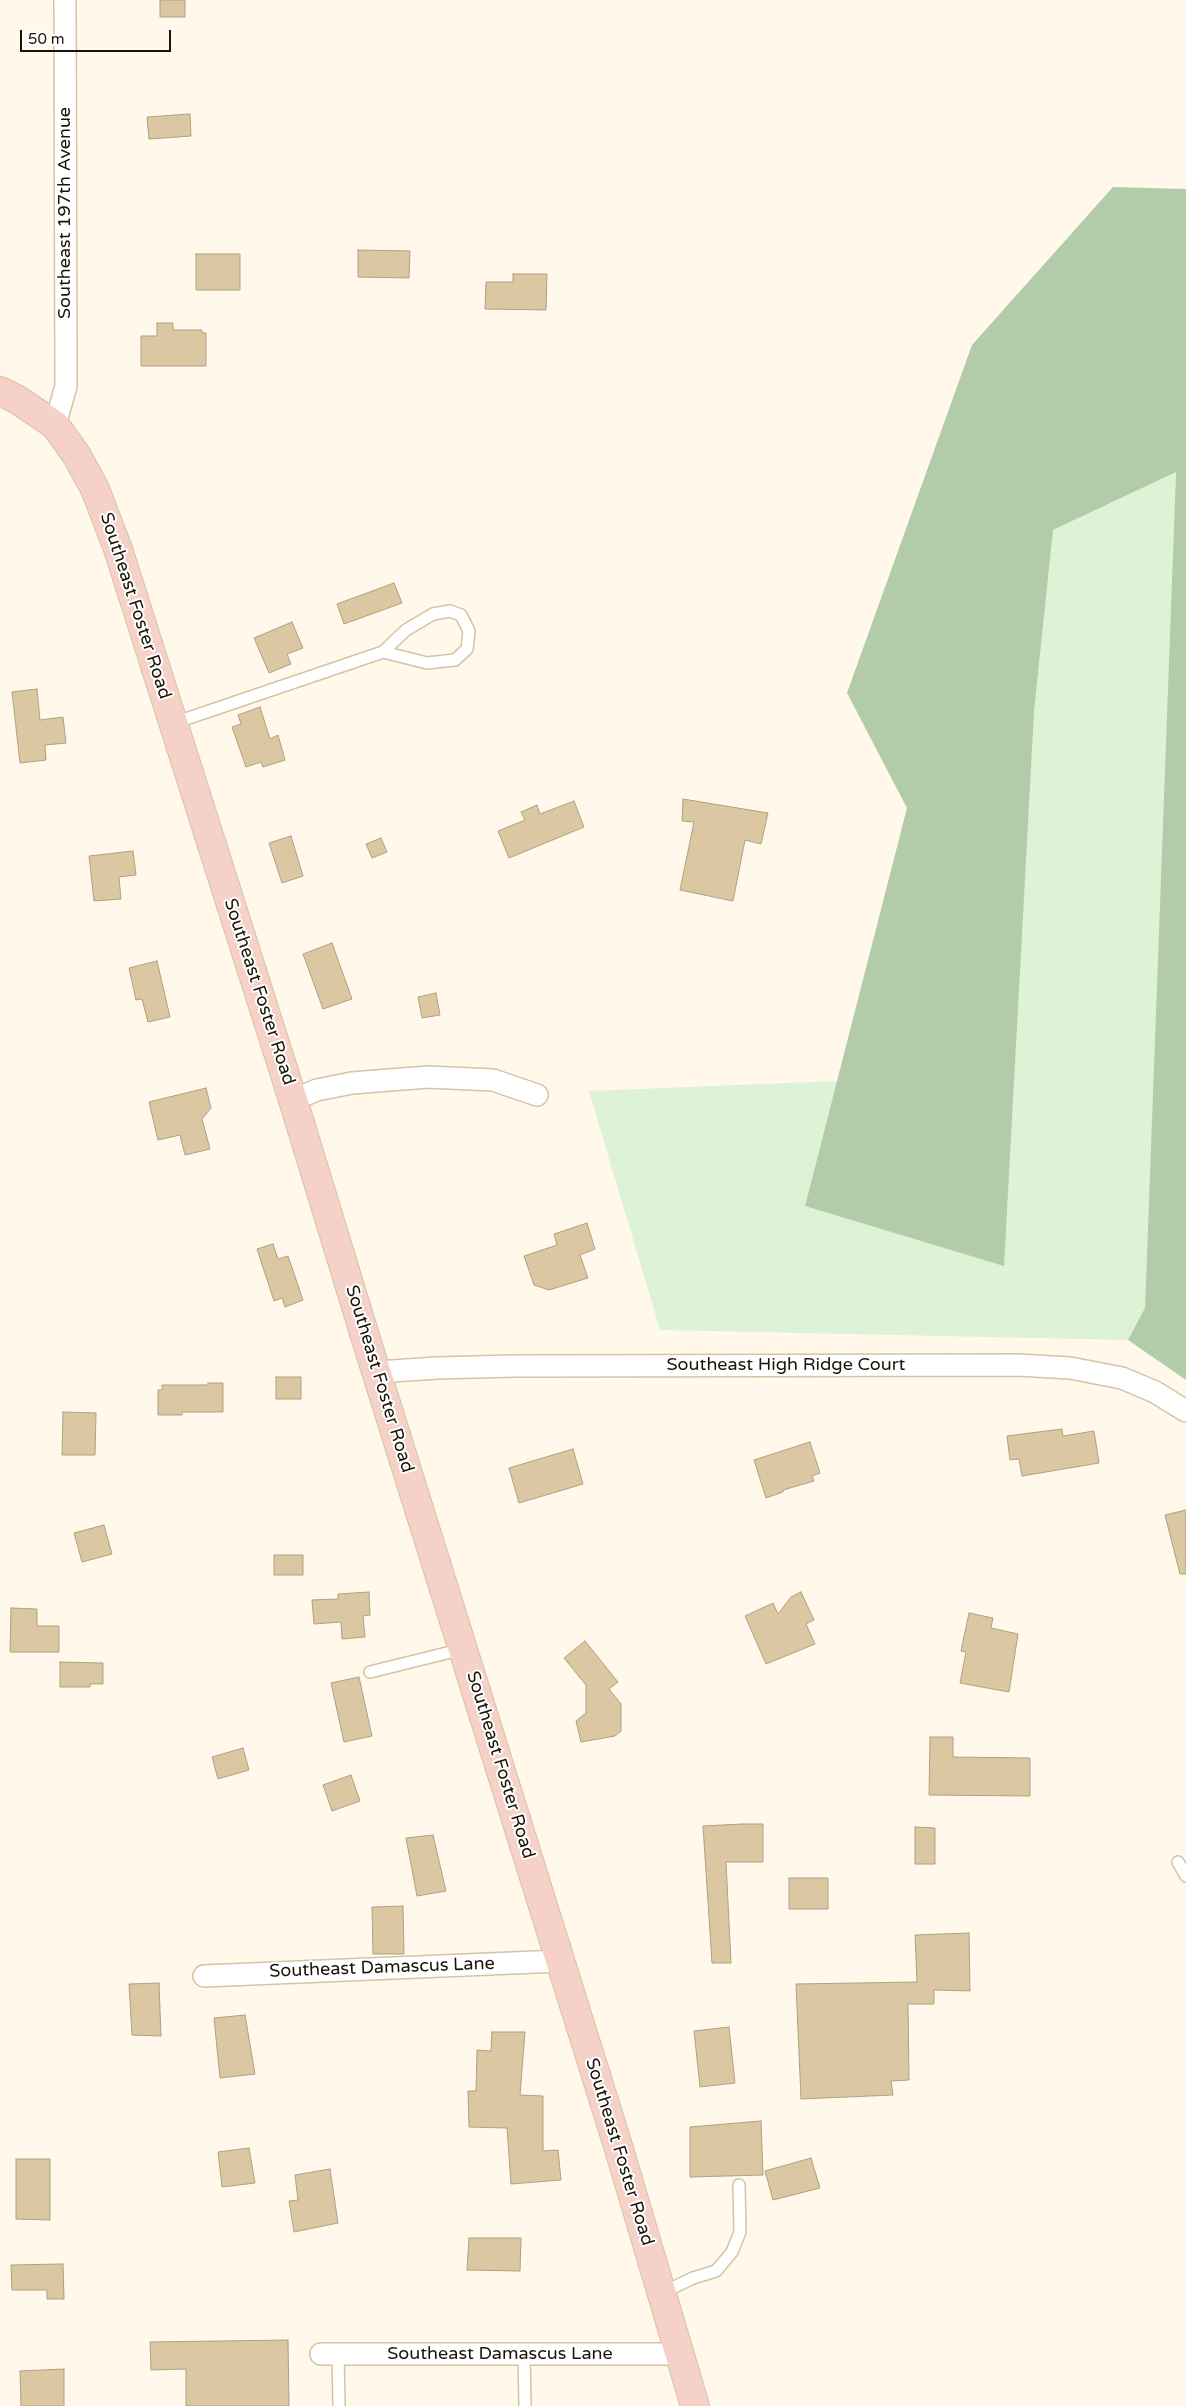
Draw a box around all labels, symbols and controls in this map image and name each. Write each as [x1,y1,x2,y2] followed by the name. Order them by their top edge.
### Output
[22,20,174,52] scale bar
[28,30,65,48] text: 50 m
[54,107,76,319] street label: Southeast 197th Avenue
[95,510,175,702] street label: Southeast Foster Road
[219,896,299,1088] street label: Southeast Foster Road
[340,1283,418,1475] street label: Southeast Foster Road
[667,1354,905,1376] street label: Southeast High Ridge Court
[461,1669,539,1861] street label: Southeast Foster Road
[269,1953,495,1983] street label: Southeast Damascus Lane
[580,2056,658,2248] street label: Southeast Foster Road
[387,2343,613,2365] street label: Southeast Damascus Lane

